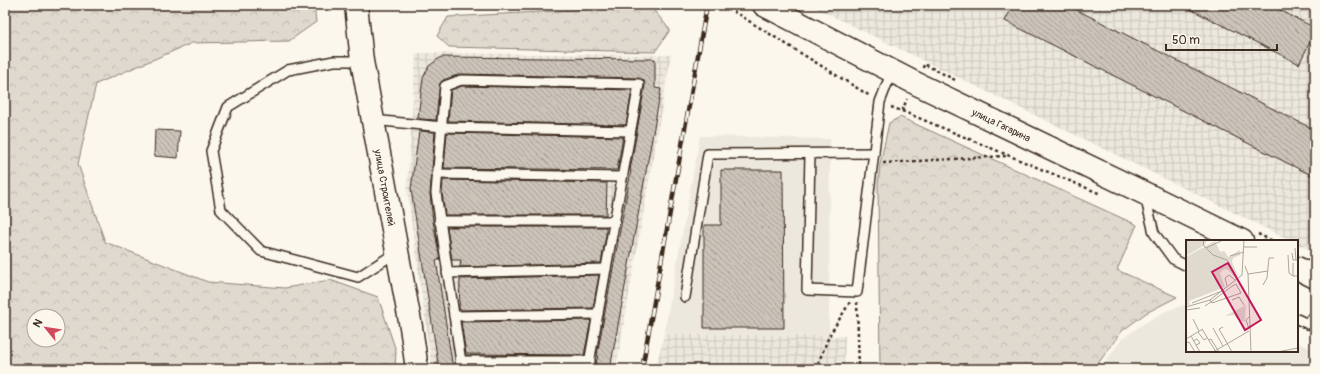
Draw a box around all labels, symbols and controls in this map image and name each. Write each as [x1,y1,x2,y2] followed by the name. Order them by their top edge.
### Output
[1166,26,1277,52] scale bar
[1172,33,1200,48] text: 50 m
[969,106,1033,145] street label: улица Гагарина
[371,147,397,227] street label: улица Строителей
[1186,240,1298,352] inset map
[26,308,66,348] north arrow
[30,316,46,330] text: N

